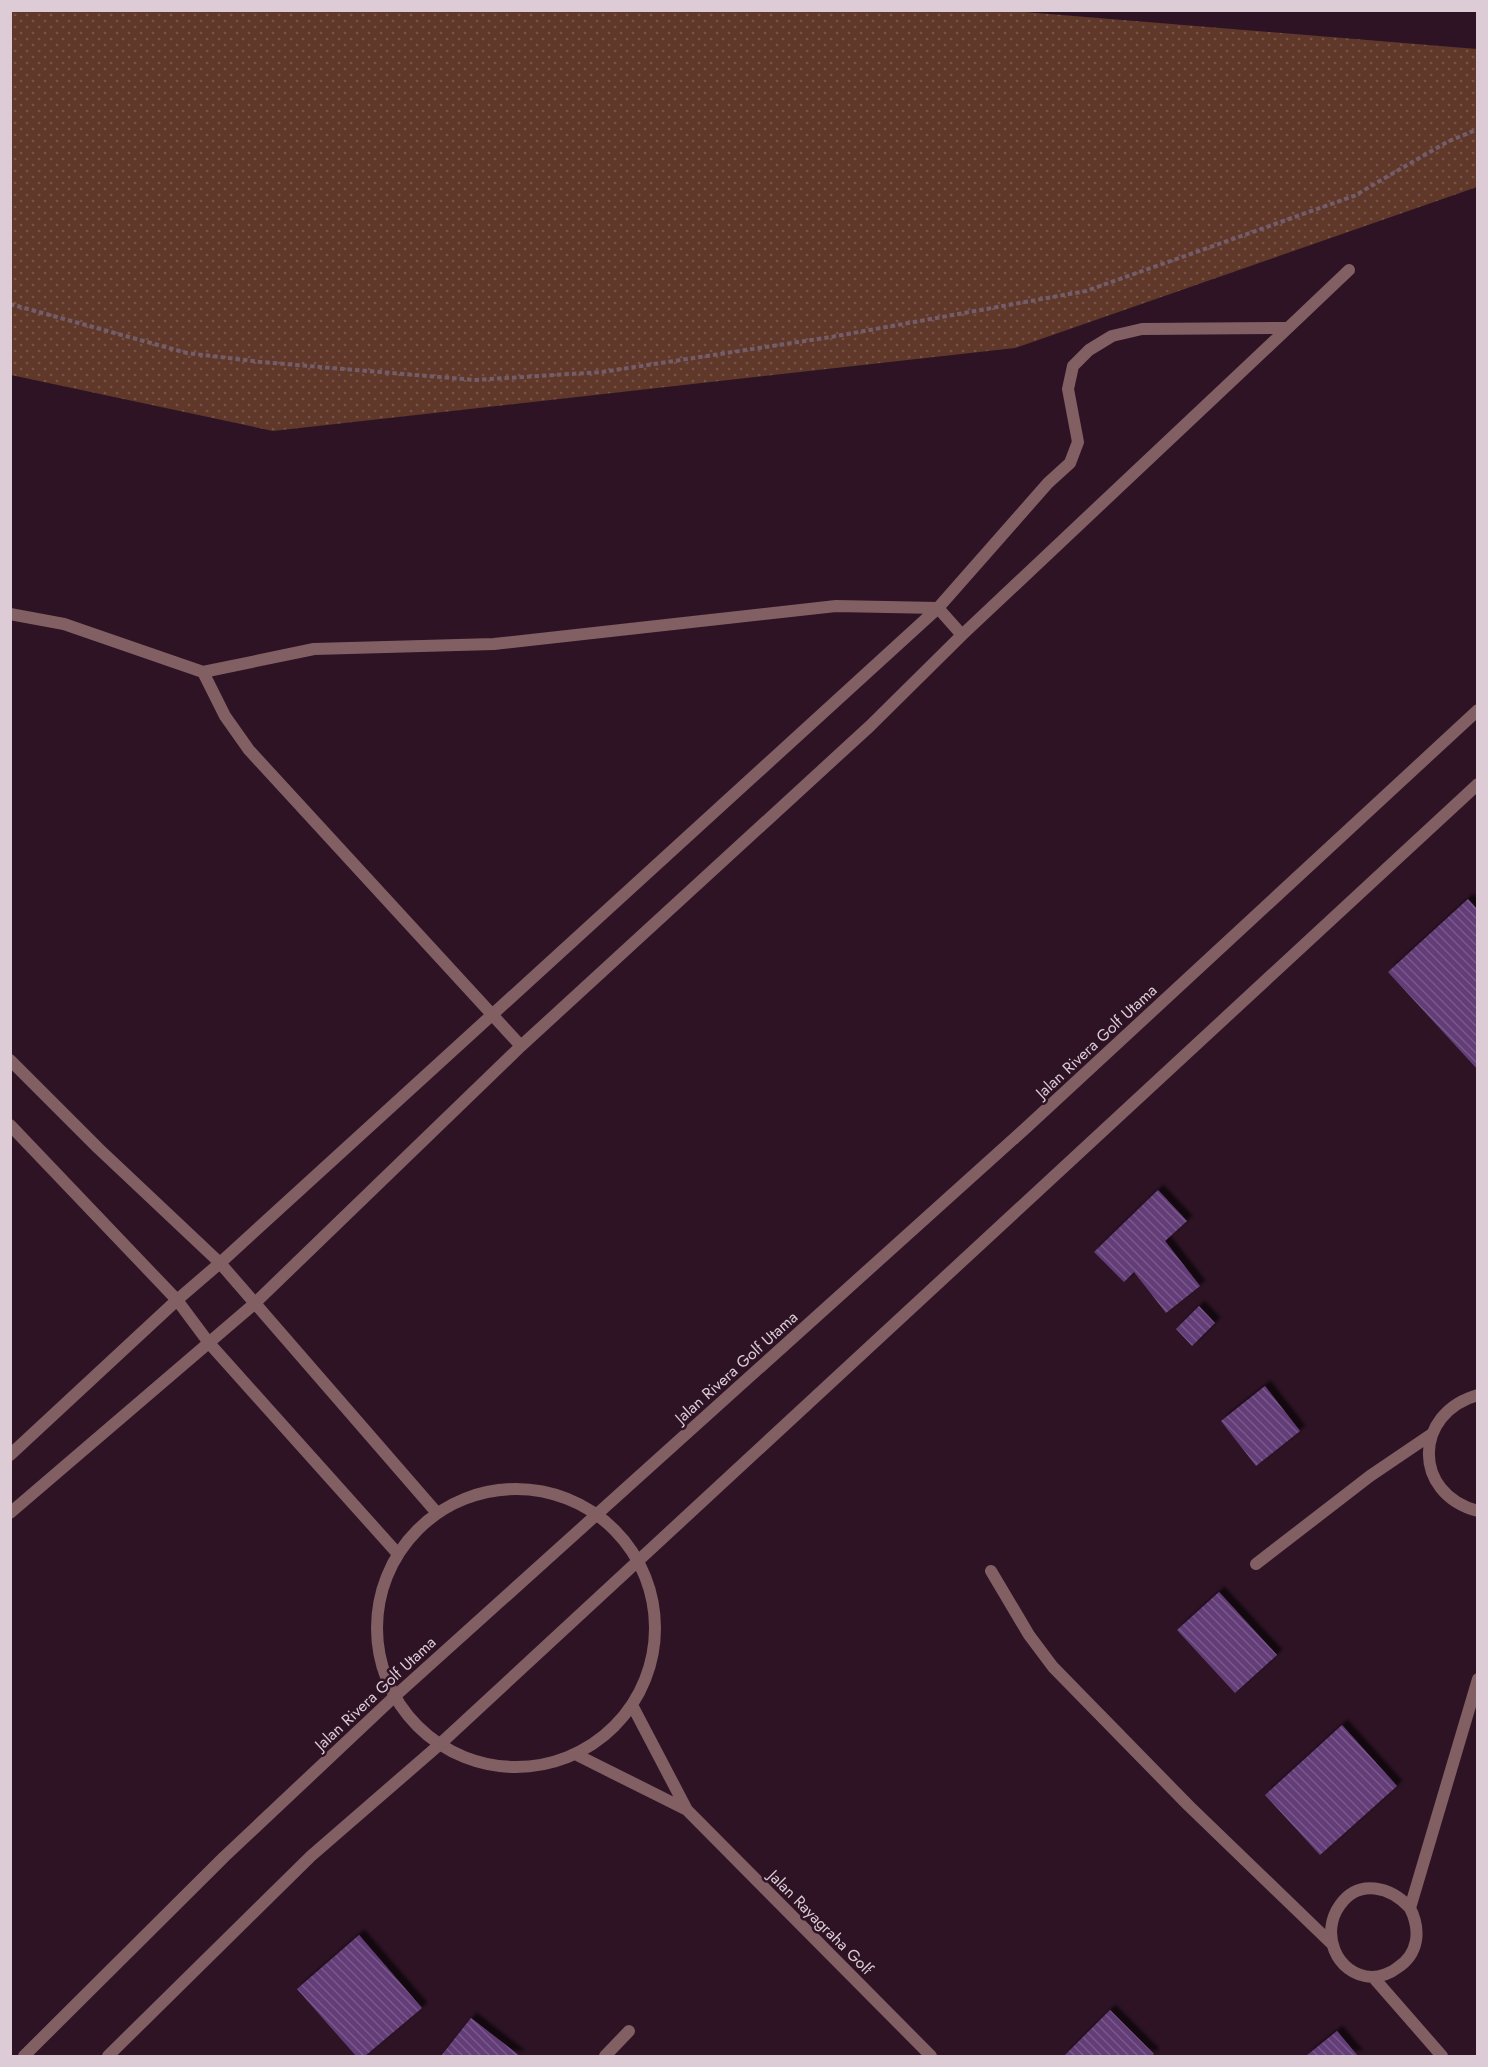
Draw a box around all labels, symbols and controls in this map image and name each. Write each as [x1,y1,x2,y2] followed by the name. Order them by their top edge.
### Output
[1029,979,1162,1105] street label: Jalan Rivera Golf Utama
[668,1306,803,1430] street label: Jalan Rivera Golf Utama
[308,1631,441,1757] street label: Jalan Rivera Golf Utama
[762,1863,879,1980] street label: Jalan Rayagraha Golf

